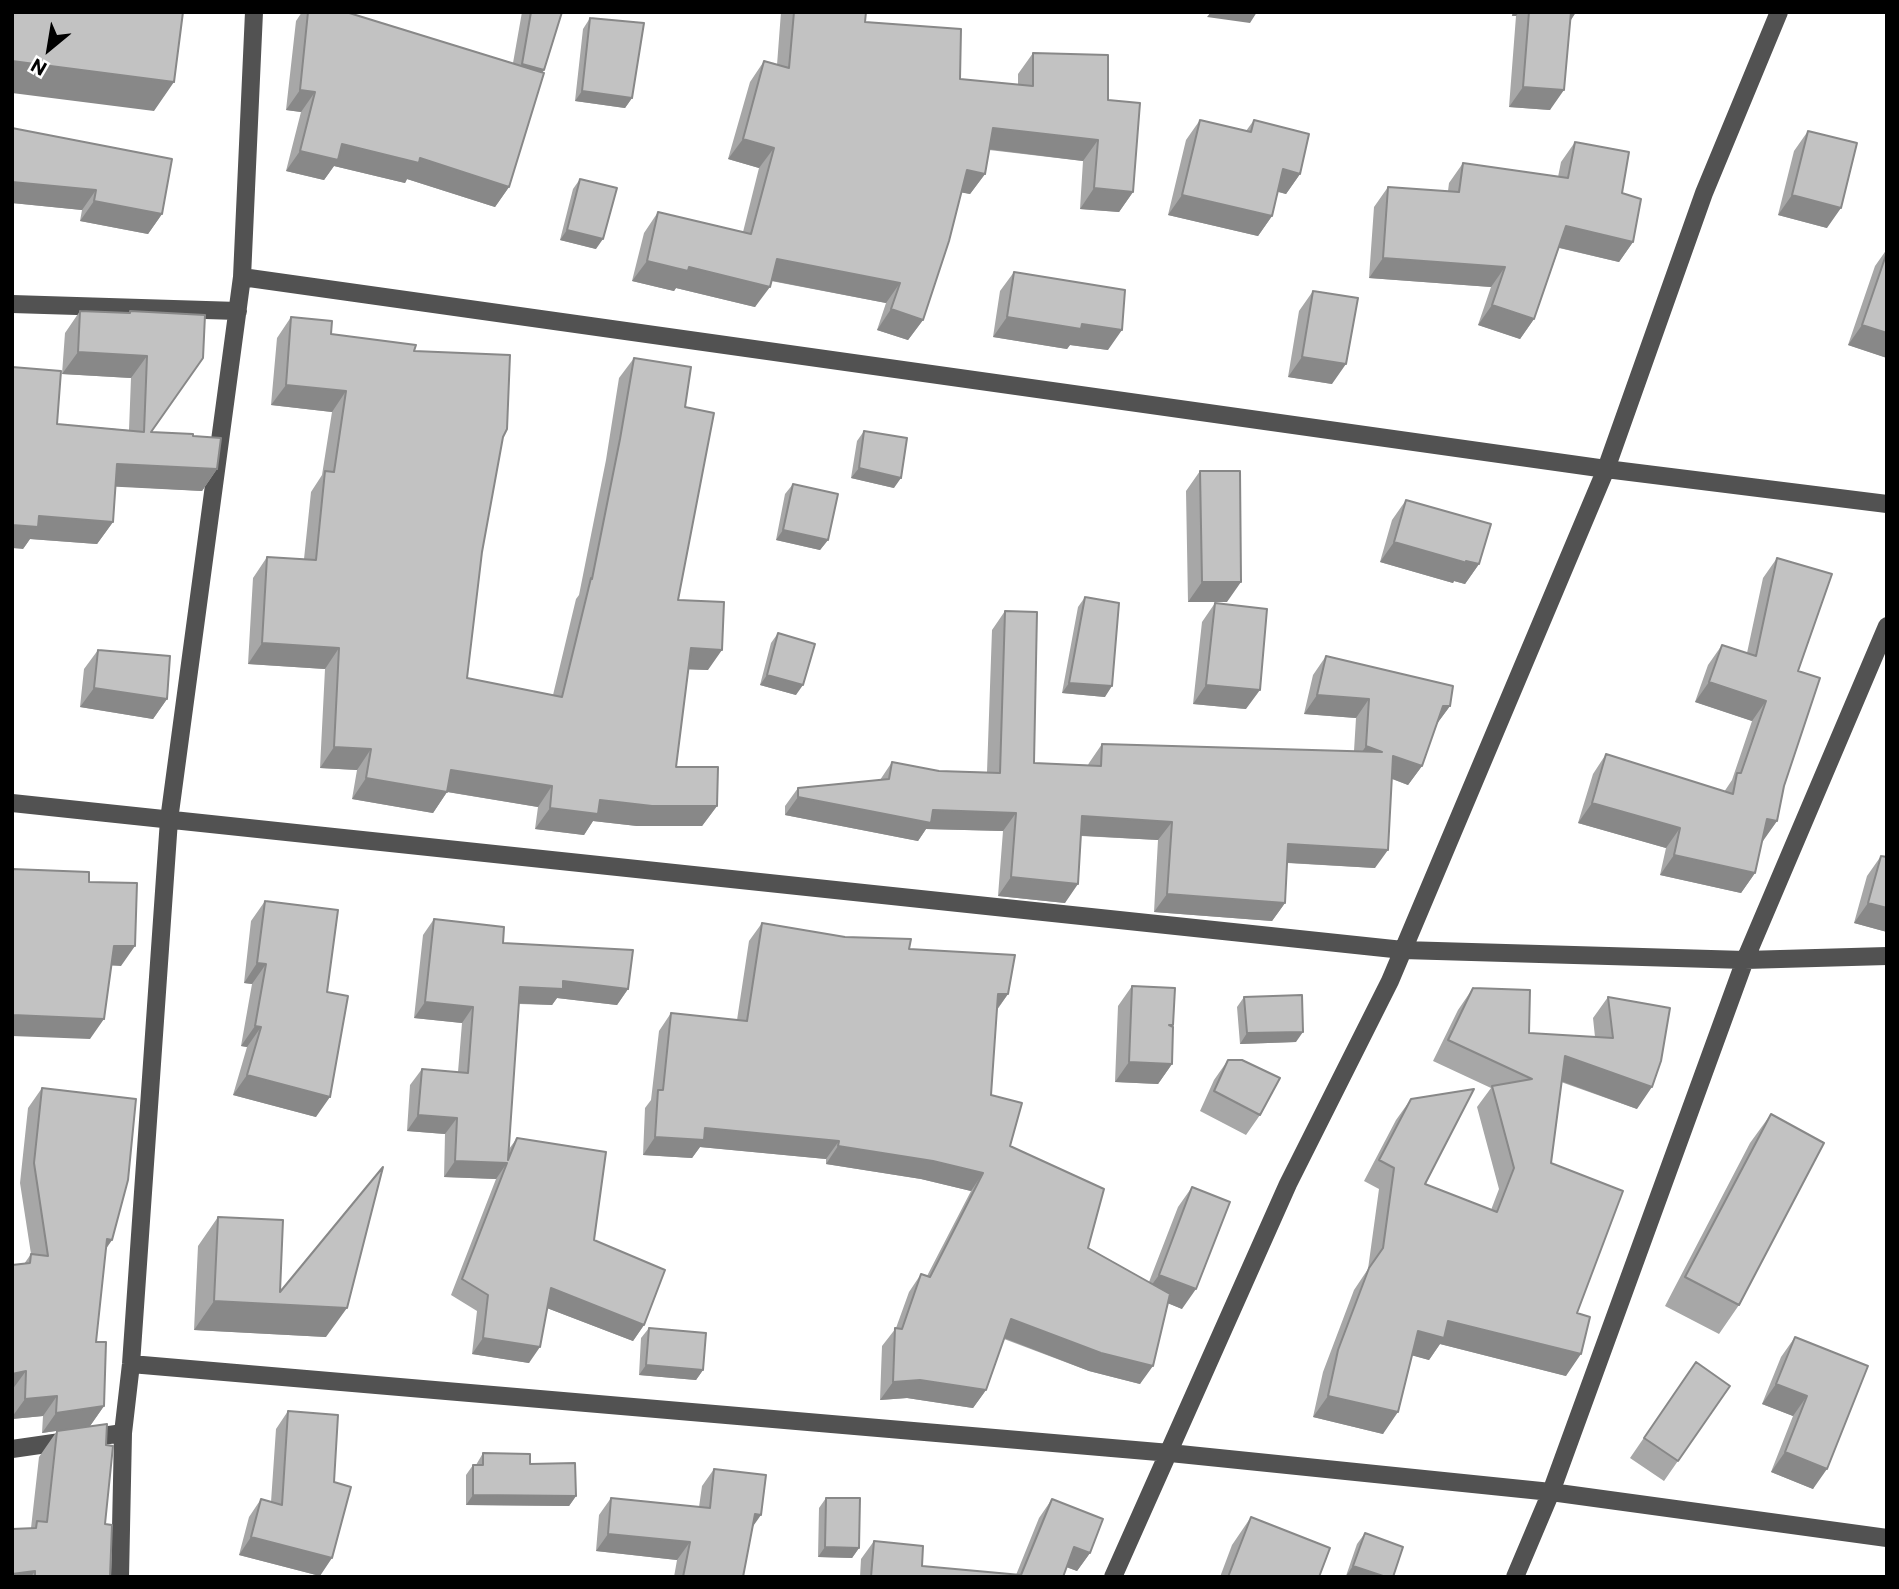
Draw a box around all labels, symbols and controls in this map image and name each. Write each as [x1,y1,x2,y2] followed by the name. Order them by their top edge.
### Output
[14,14,84,84] north arrow
[26,54,50,81] text: N

